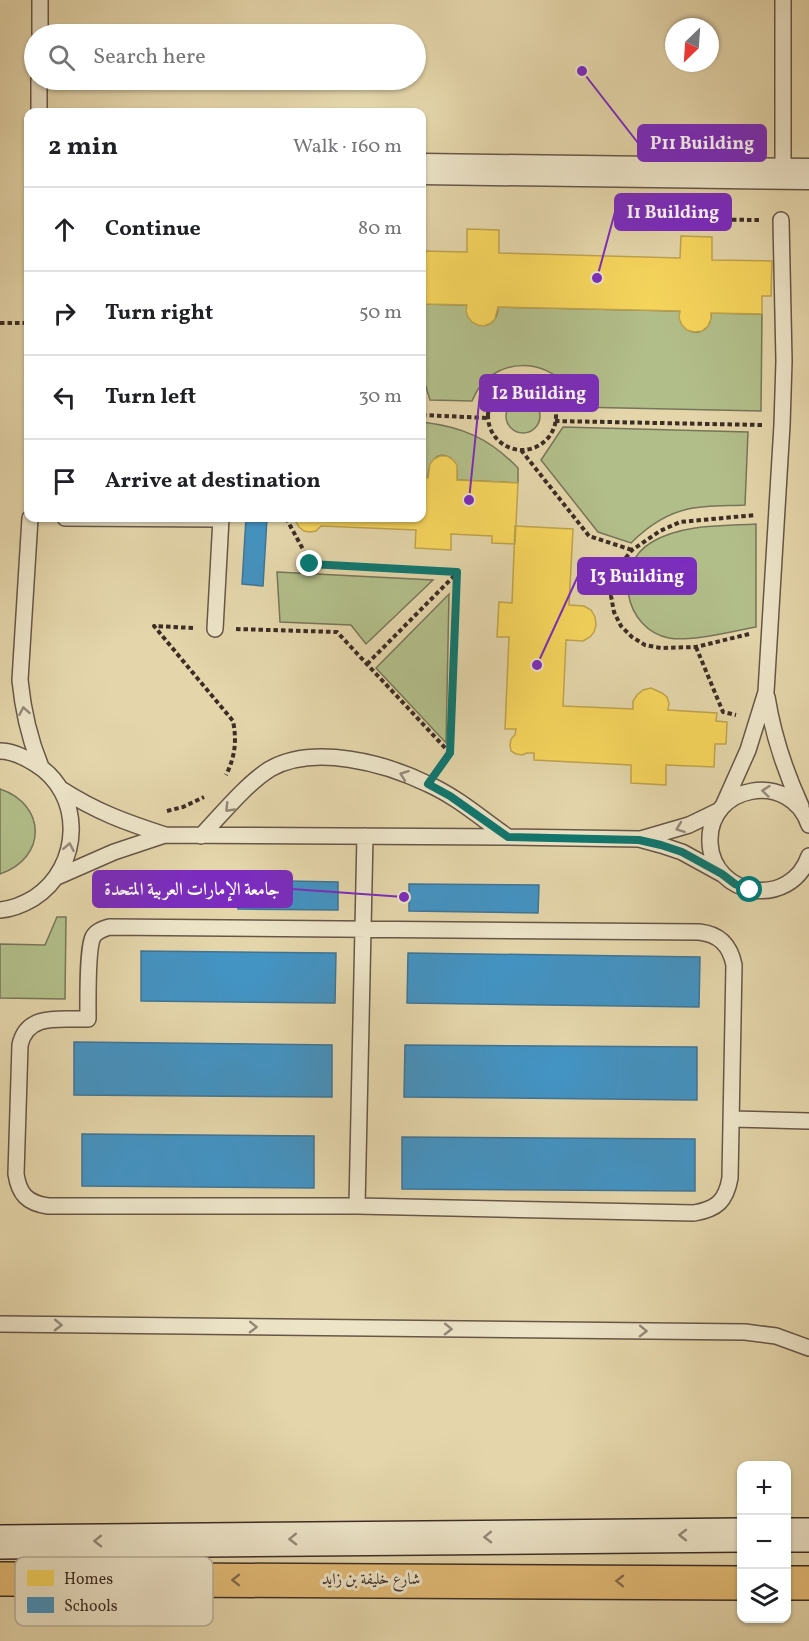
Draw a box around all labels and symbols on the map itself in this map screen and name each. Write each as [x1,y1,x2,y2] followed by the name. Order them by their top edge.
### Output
[665,18,719,72] north arrow
[638,125,766,161] callout: P11 Building
[650,132,754,157] text: P11 Building
[615,194,731,230] callout: I1 Building
[627,201,719,226] text: I1 Building
[480,375,598,411] callout: I2 Building
[492,382,586,407] text: I2 Building
[296,550,322,576] route end
[578,558,696,594] callout: I3 Building
[590,565,684,590] text: I3 Building
[18,706,31,716] one-way arrow
[399,769,410,782] one-way arrow
[762,785,771,798] one-way arrow
[225,800,236,811] one-way arrow
[675,820,686,833] one-way arrow
[62,842,75,852] one-way arrow
[93,871,292,907] callout: جامعة الإمارات العربية المتحدة
[736,876,762,902] route start
[104,878,280,903] text: جامعة الإمارات العربية المتحدة
[54,1319,63,1331] one-way arrow
[249,1321,258,1333] one-way arrow
[444,1323,453,1335] one-way arrow
[639,1325,648,1337] one-way arrow
[679,1529,688,1541] one-way arrow
[484,1531,493,1543] one-way arrow
[289,1533,298,1545] one-way arrow
[94,1535,103,1547] one-way arrow
[15,1557,213,1626] legend
[64,1569,113,1591] text: Homes
[322,1569,420,1592] street label: شارع خليفة بن زايد
[232,1574,241,1586] one-way arrow
[616,1575,625,1588] one-way arrow
[64,1596,118,1618] text: Schools

